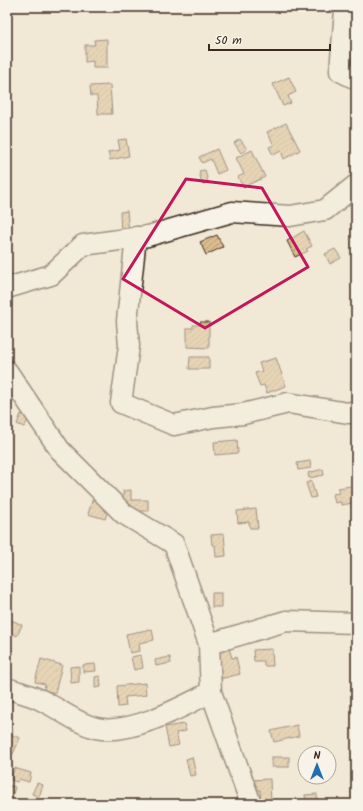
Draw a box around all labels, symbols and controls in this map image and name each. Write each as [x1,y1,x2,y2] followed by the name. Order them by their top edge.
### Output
[209,26,330,52] scale bar
[215,31,242,50] text: 50 m
[297,745,337,785] north arrow
[314,747,321,765] text: N

